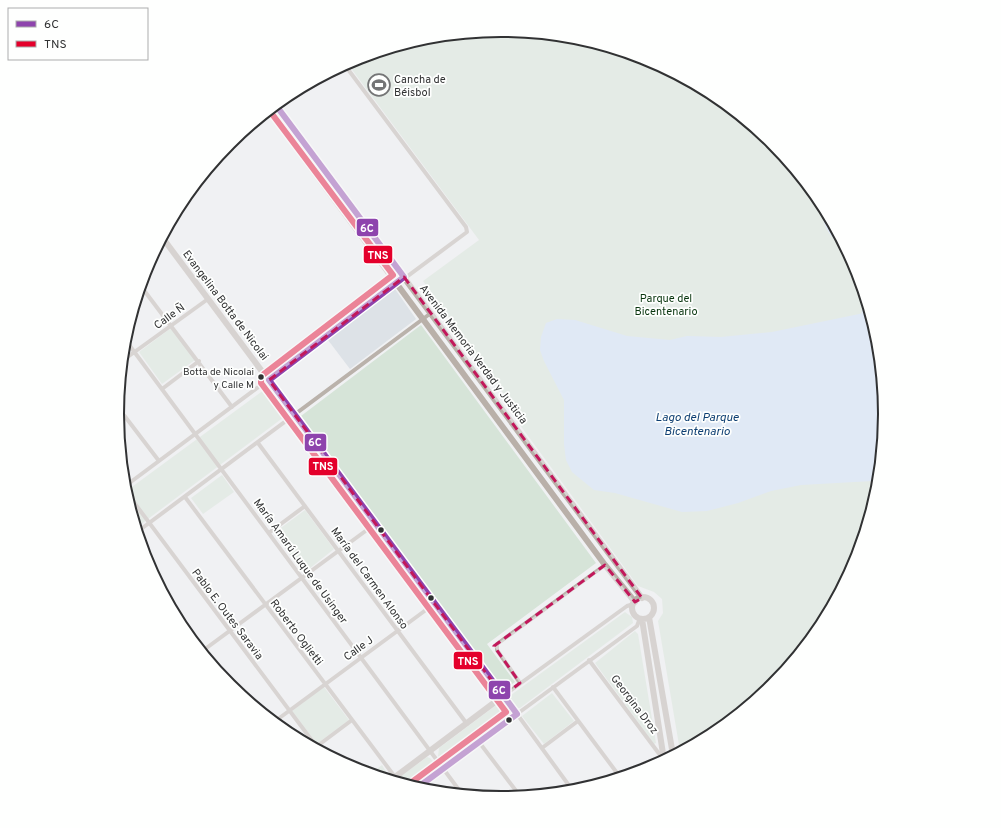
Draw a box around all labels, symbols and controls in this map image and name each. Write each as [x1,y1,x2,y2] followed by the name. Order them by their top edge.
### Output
[8,8,148,60] legend
[44,17,59,33] text: 6C
[44,37,67,53] text: TNS
[366,72,392,98] sports icon: Cancha de Béisbol
[394,73,446,100] place label: Cancha de Béisbol
[356,218,379,237] line badge: 6C
[360,222,374,236] text: 6C
[363,245,393,264] line badge: TNS
[179,248,271,363] street label: Evangelina Botta de Nicolai
[367,249,389,263] text: TNS
[416,282,530,427] street label: Avenida Memoria Verdad y Justicia
[634,292,698,319] park label: Parque del Bicentenario
[151,301,188,333] street label: Calle Ñ
[183,366,254,392] place label: Botta de Nicolai y Calle M
[256,372,266,382] marker: Botta de Nicolai y Calle M
[655,410,740,440] water label: Lago del Parque Bicentenario
[304,433,327,452] line badge: 6C
[308,436,322,450] text: 6C
[308,457,338,476] line badge: TNS
[312,460,334,474] text: TNS
[250,496,351,627] street label: María Amarú Luque de Usinger
[328,525,411,632] street label: María del Carmen Alonso
[376,525,386,535] unlabelled marker
[188,566,266,663] street label: Pablo E. Outes Saravia
[426,593,436,603] unlabelled marker
[267,597,326,668] street label: Roberto Oglietti
[341,633,376,664] street label: Calle J
[453,651,483,670] line badge: TNS
[457,655,479,669] text: TNS
[607,672,661,737] street label: Georgina Droz
[488,680,511,700] line badge: 6C
[492,684,506,698] text: 6C
[504,715,514,725] unlabelled marker

